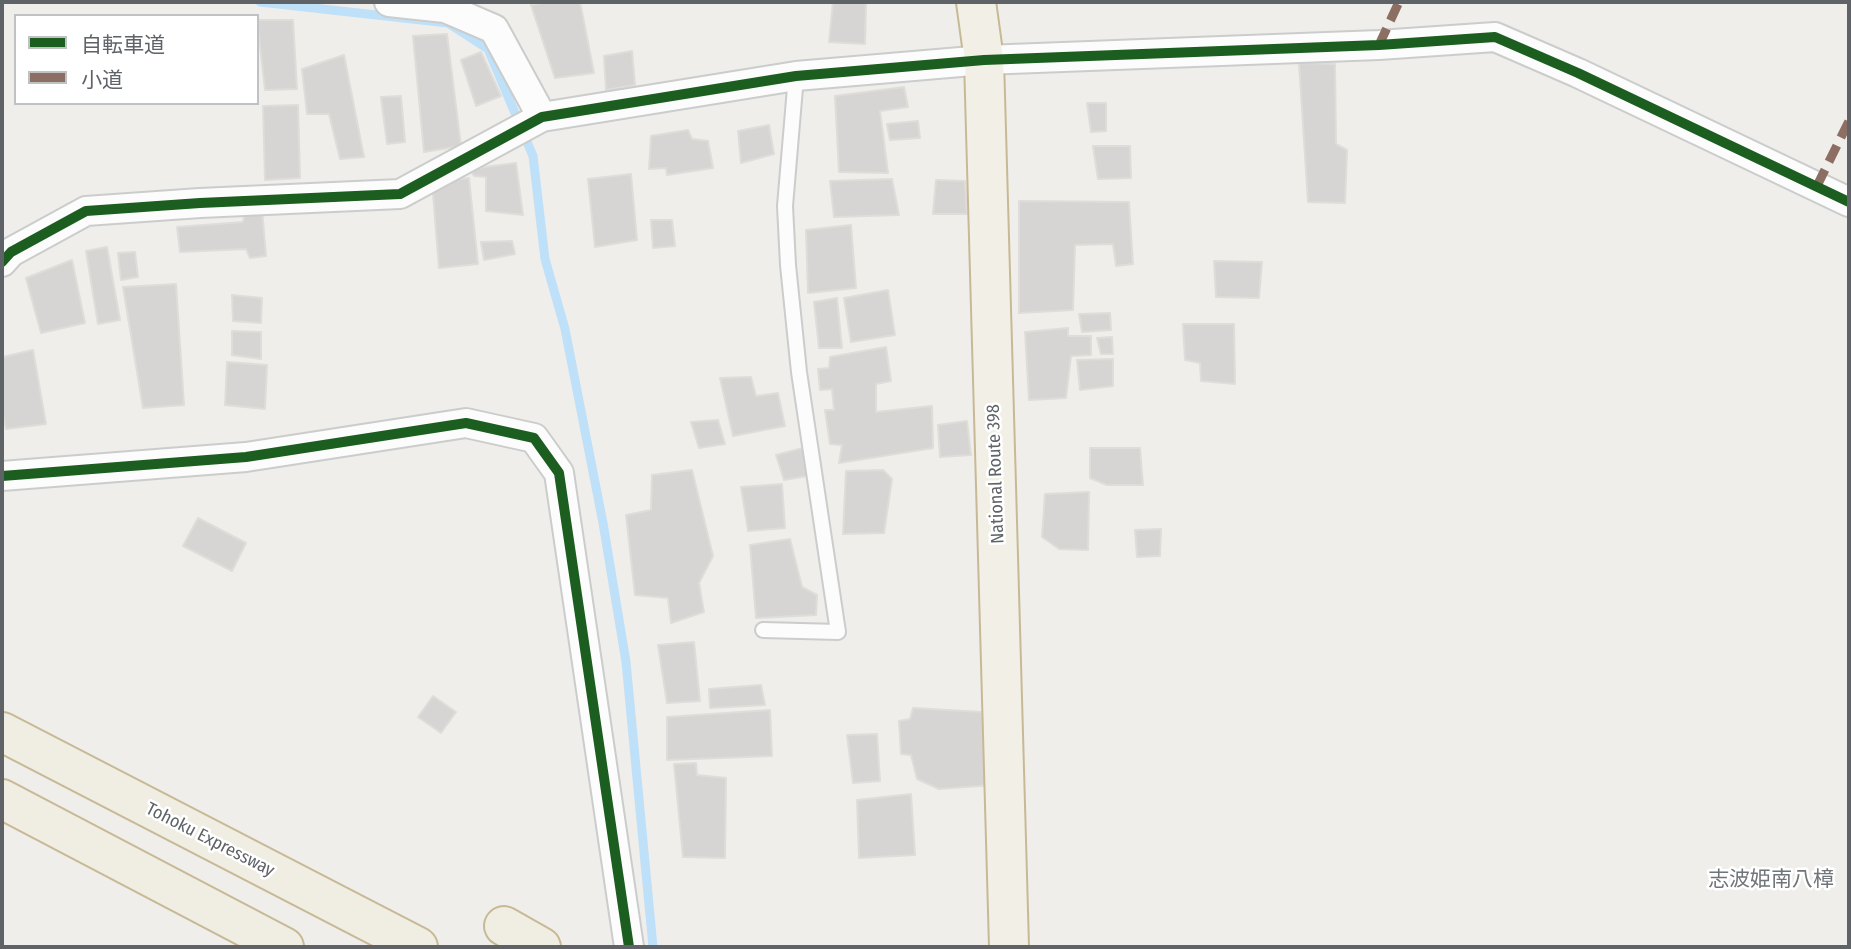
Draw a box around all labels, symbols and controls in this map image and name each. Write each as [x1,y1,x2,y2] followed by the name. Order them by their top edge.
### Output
[14,14,259,105] legend
[81,32,165,58] text: 自転車道
[81,67,123,93] text: 小道
[983,404,1009,544] street label: National Route 398
[142,798,278,882] street label: Tohoku Expressway
[1708,867,1834,893] district label: 志波姫南八樟

